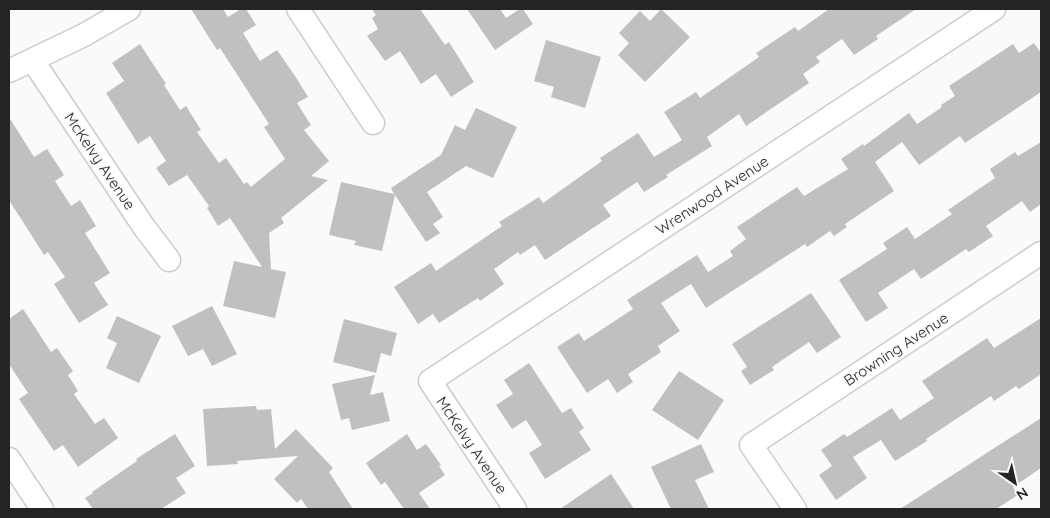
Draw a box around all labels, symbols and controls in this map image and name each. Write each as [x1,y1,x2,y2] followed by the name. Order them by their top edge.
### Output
[60,109,140,213] street label: McKelvy Avenue
[652,151,772,239] street label: Wrenwood Avenue
[840,308,952,390] street label: Browning Avenue
[432,393,512,497] street label: McKelvy Avenue
[990,458,1040,508] north arrow
[1013,483,1032,504] text: N

